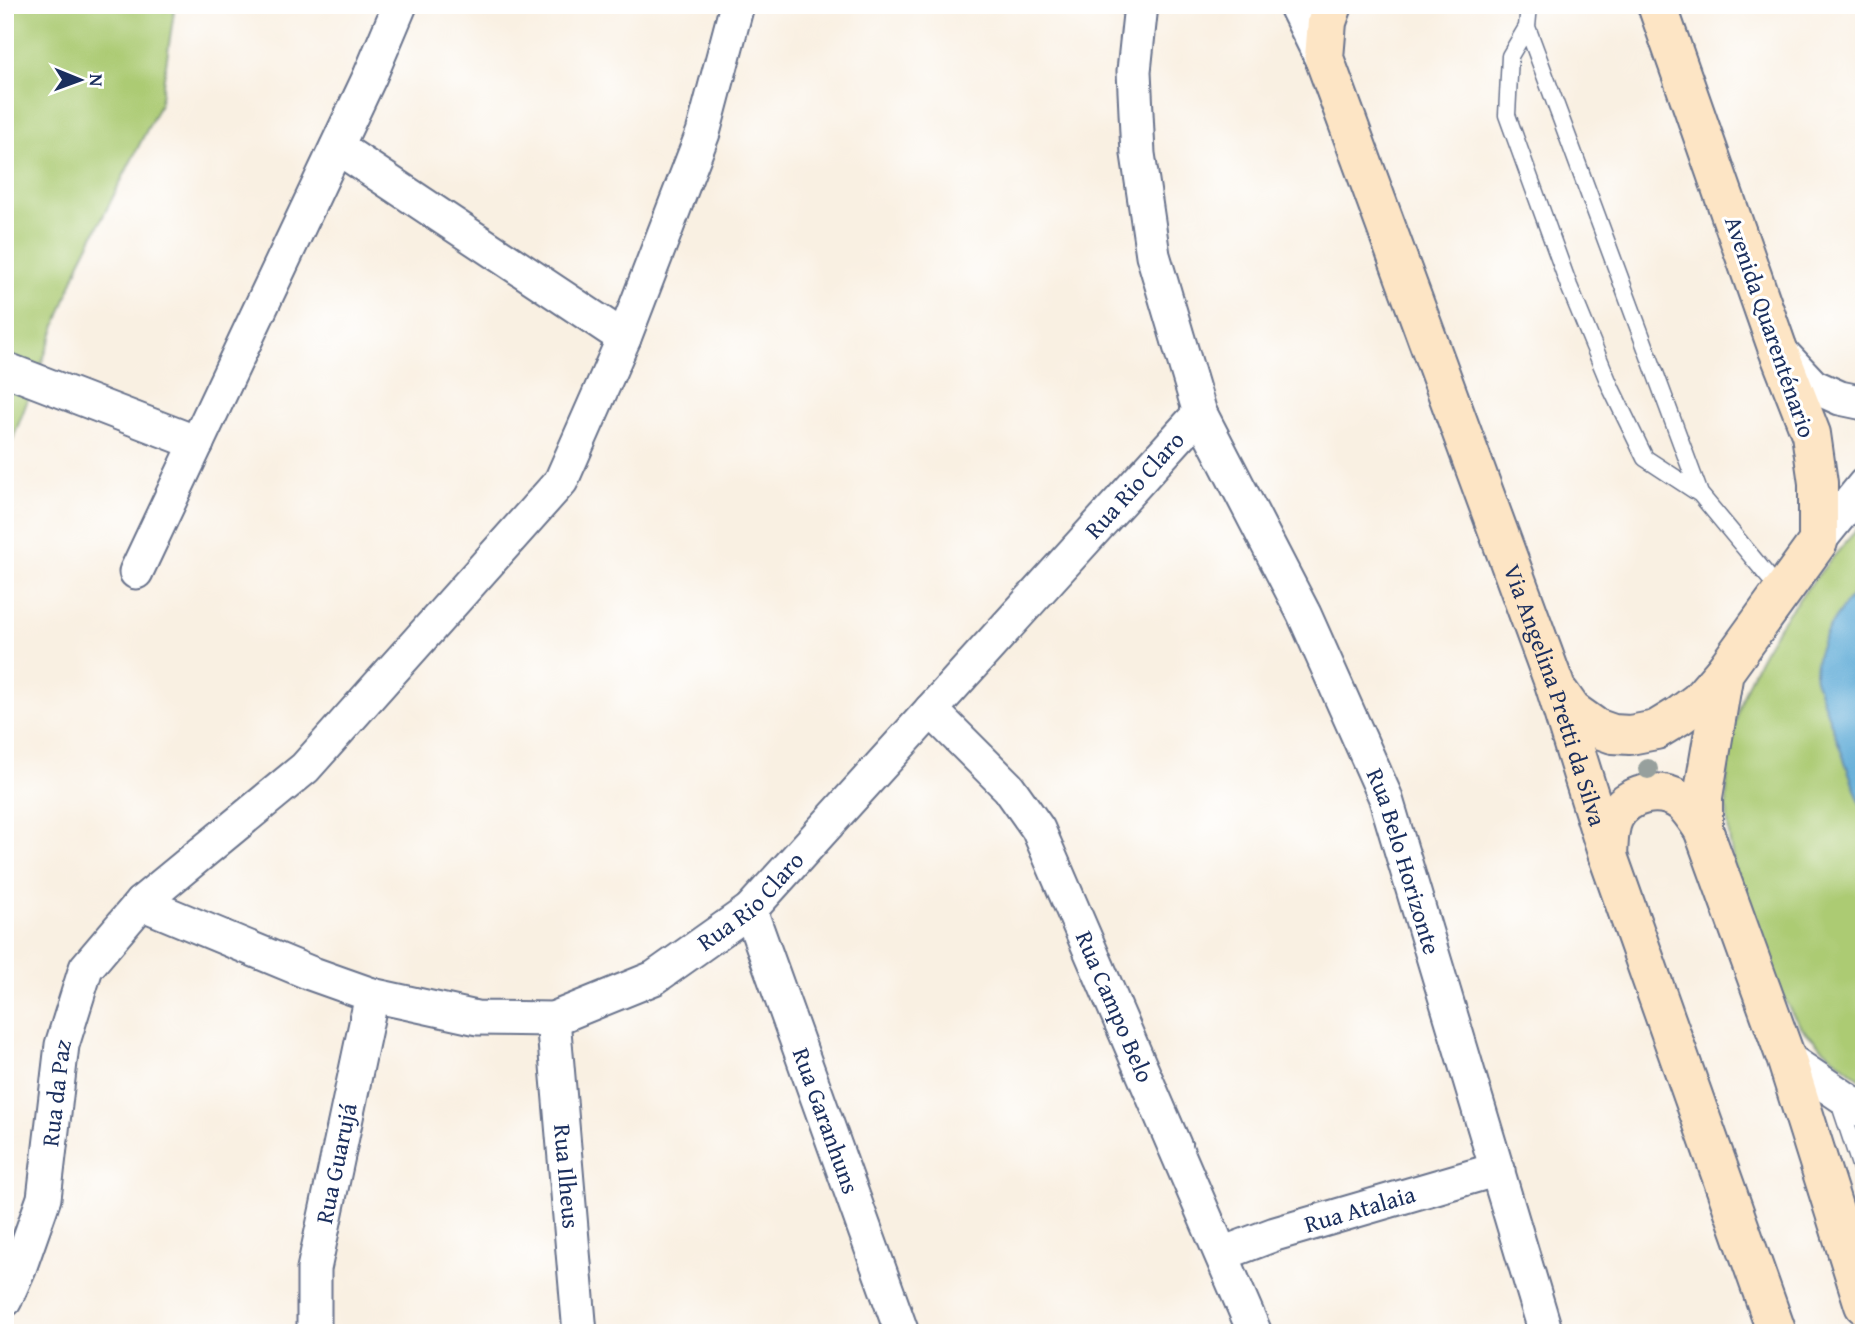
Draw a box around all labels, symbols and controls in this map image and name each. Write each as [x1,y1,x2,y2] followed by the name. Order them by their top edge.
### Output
[46,46,116,116] north arrow
[83,74,111,87] text: N
[1716,211,1825,442] street label: Avenida Quarenténario
[1076,423,1192,546] street label: Rua Rio Claro
[1495,559,1616,831] street label: Via Angelina Pretti da Silva
[1358,762,1450,959] street label: Rua Belo Horizonte
[690,844,812,959] street label: Rua Rio Claro
[1067,925,1163,1088] street label: Rua Campo Belo
[32,1034,80,1148] street label: Rua da Paz
[784,1043,869,1199] street label: Rua Garanhuns
[306,1099,366,1227] street label: Rua Guarujá
[545,1123,589,1230] street label: Rua Ilheus
[1300,1176,1420,1242] street label: Rua Atalaia

